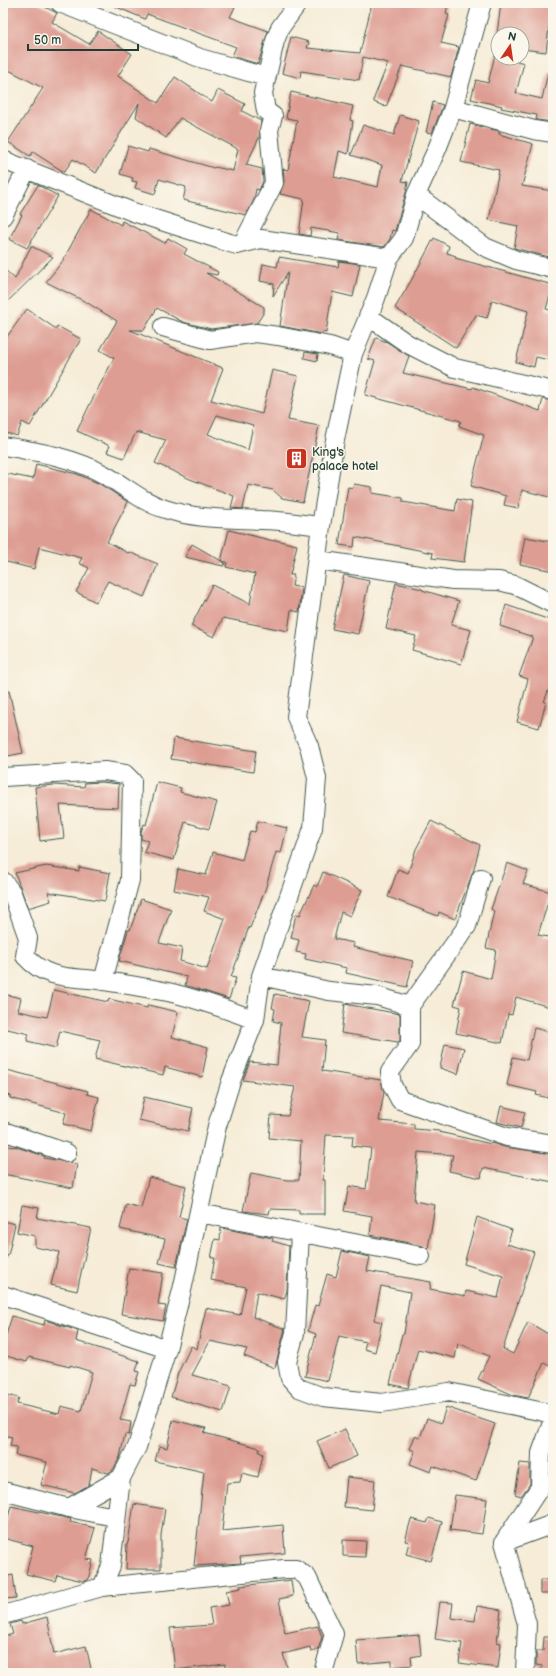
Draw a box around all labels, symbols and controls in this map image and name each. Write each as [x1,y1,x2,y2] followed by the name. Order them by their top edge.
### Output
[28,26,138,52] scale bar
[490,26,530,66] north arrow
[507,29,518,44] text: N
[34,33,61,48] text: 50 m
[312,445,378,474] place label: King's palace hotel
[284,446,310,472] building icon: King's palace hotel

